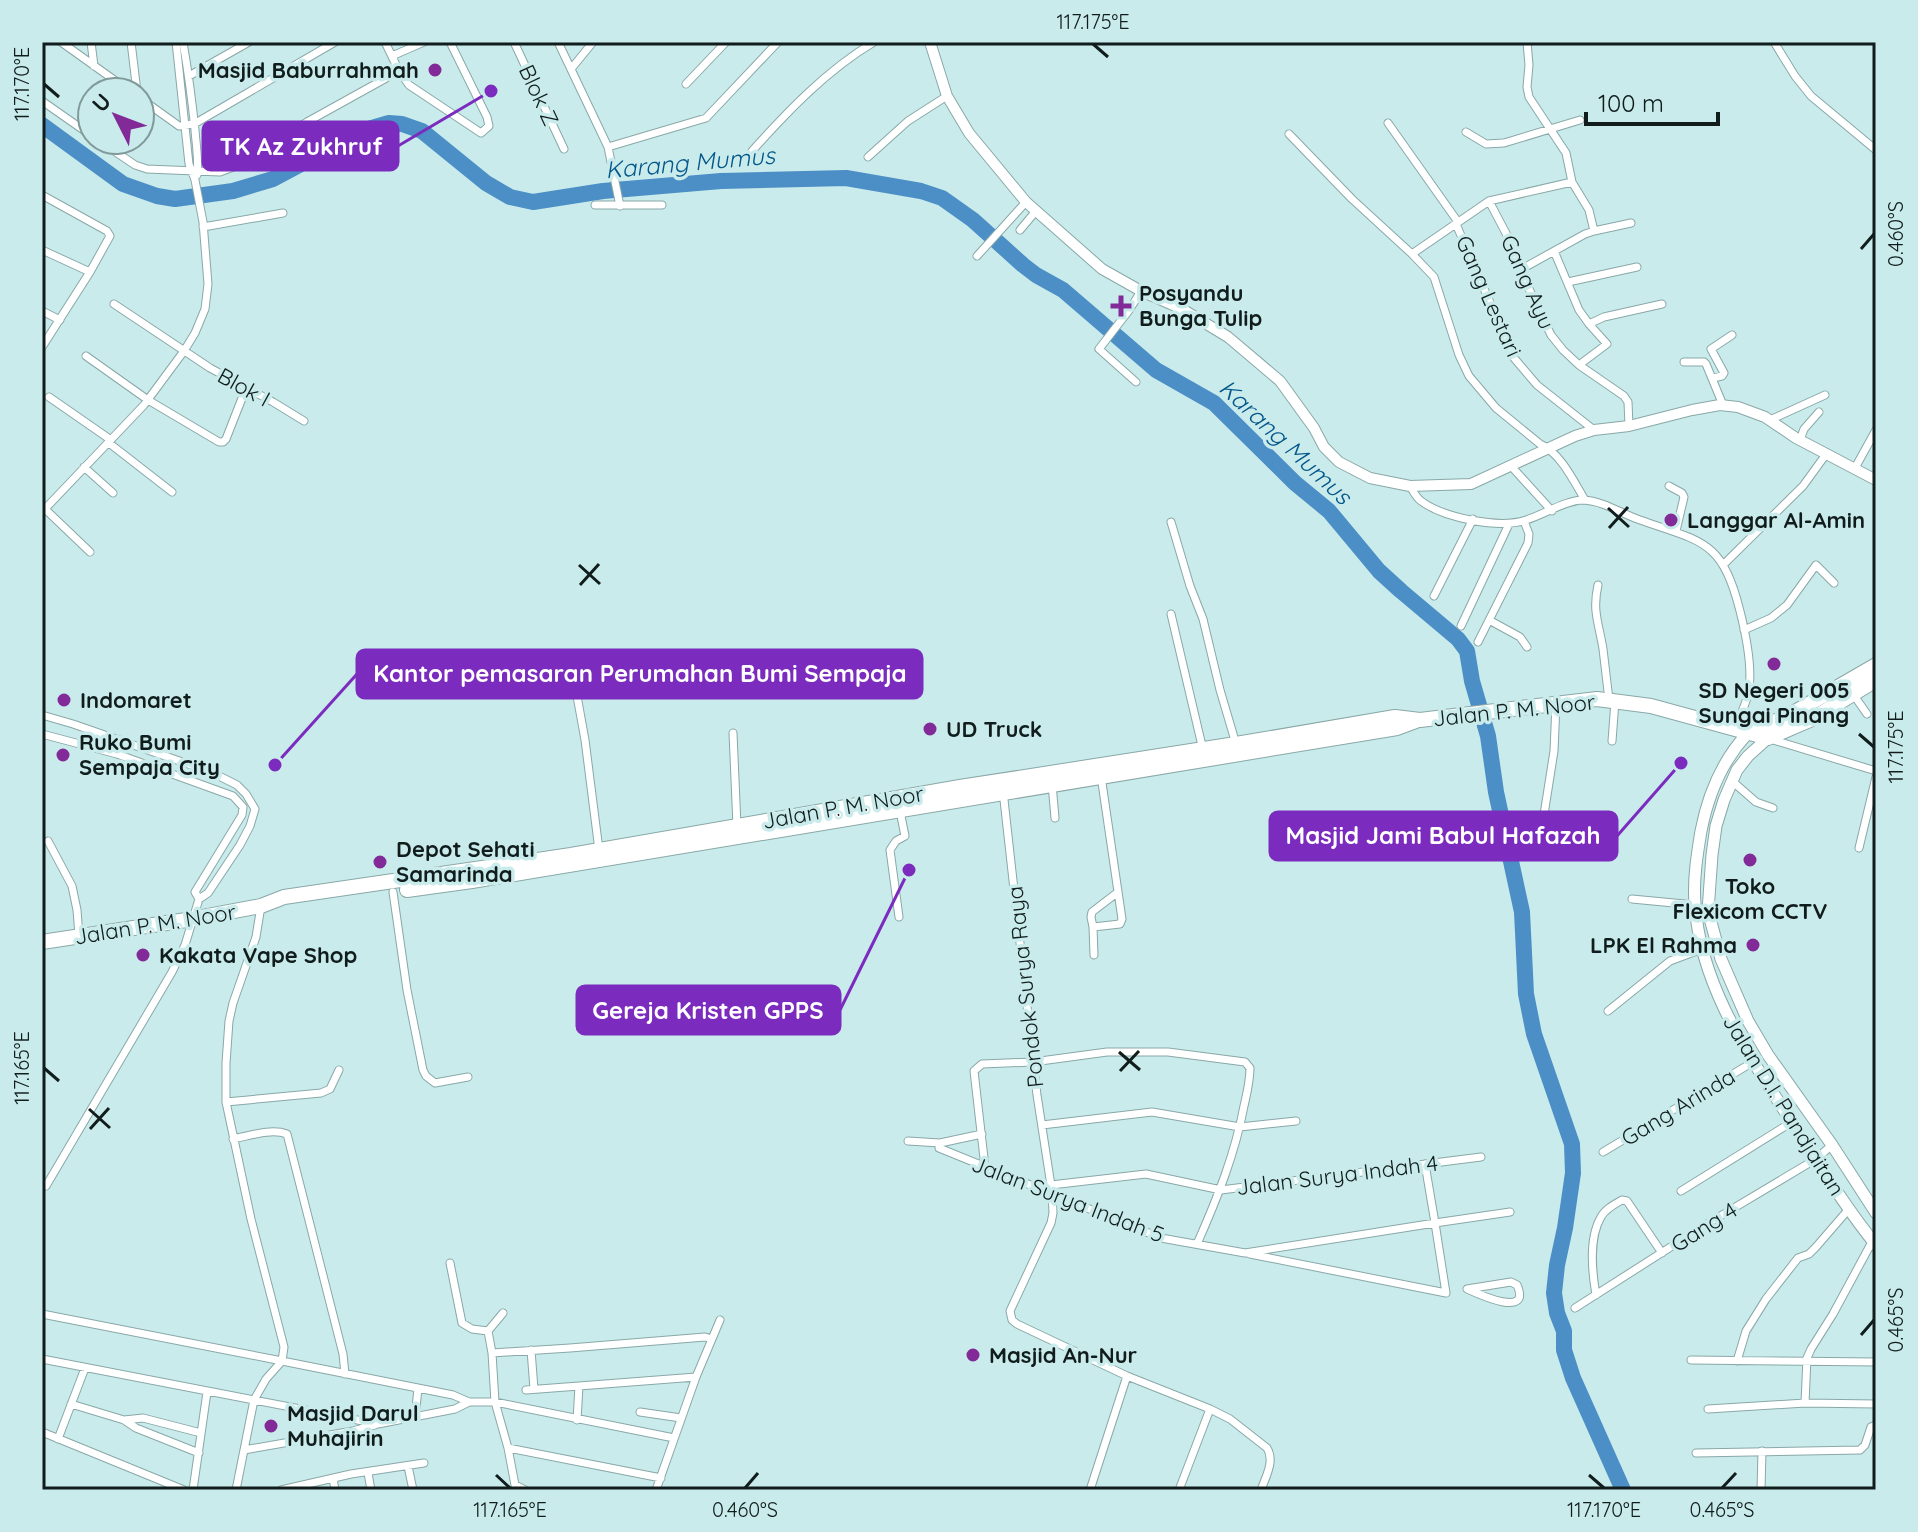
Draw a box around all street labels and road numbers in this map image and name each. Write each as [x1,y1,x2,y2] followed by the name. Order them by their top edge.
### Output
[513,60,565,130] street label: Blok Z
[1450,231,1528,361] street label: Gang Lestari
[1495,231,1561,333] street label: Gang Ayu
[213,361,275,413] street label: Blok I
[1431,687,1597,732] street label: Jalan P. M. Noor
[760,779,926,835] street label: Jalan P. M. Noor
[1000,885,1050,1089] street label: Pondok Surya Raya
[72,897,238,951] street label: Jalan P. M. Noor
[1717,1009,1851,1201] street label: Jalan D.I. Pandjaitan
[1616,1062,1740,1152] street label: Gang Arinda
[968,1149,1168,1249] street label: Jalan Surya Indah 5
[1234,1149,1440,1201] street label: Jalan Surya Indah 4
[1666,1196,1742,1258] street label: Gang 4

